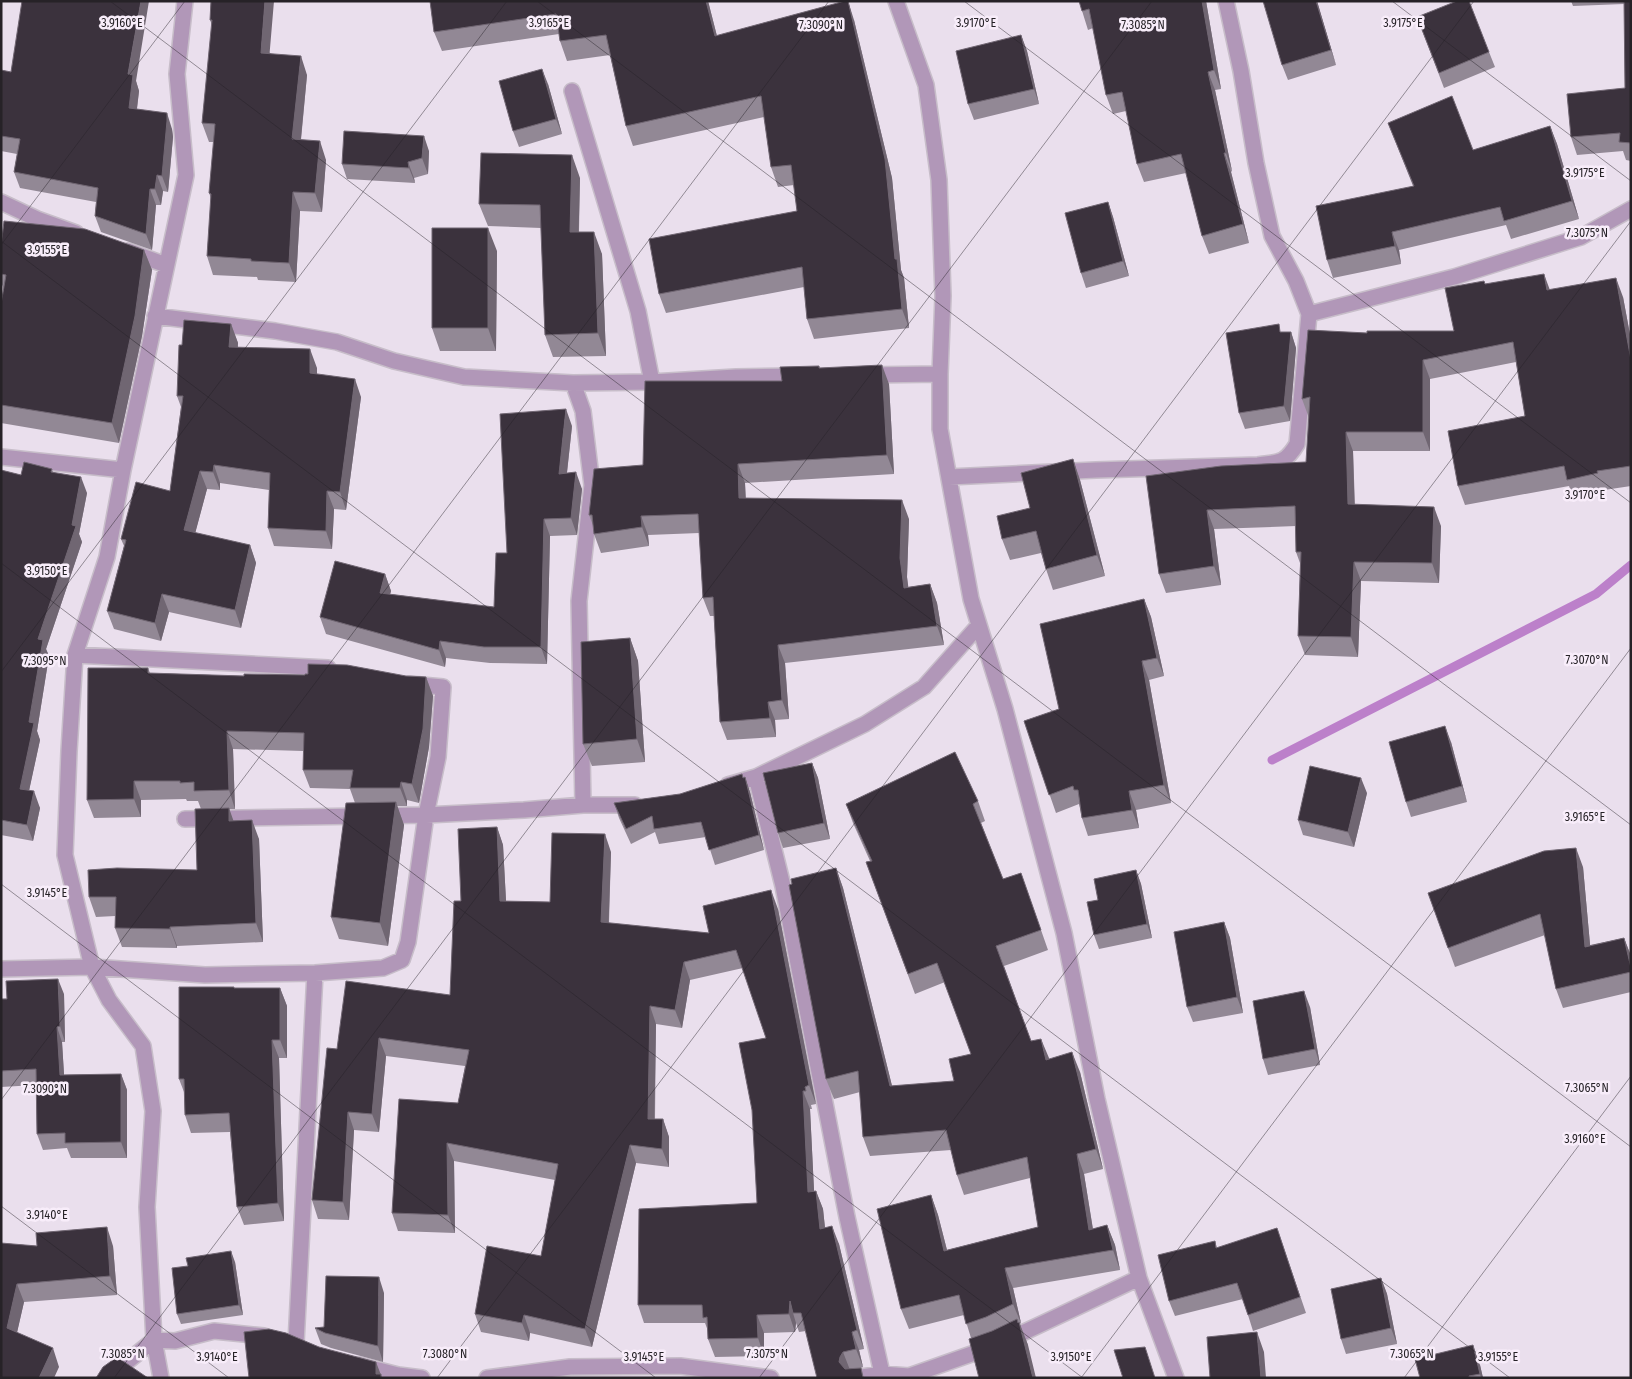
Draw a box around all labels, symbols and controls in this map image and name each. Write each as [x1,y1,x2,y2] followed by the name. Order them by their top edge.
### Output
[101,16,143,30] text: 3.9160°E
[529,16,570,30] text: 3.9165°E
[956,16,996,30] text: 3.9170°E
[1383,16,1423,30] text: 3.9175°E
[799,18,843,32] text: 7.3090°N
[1121,18,1165,32] text: 7.3085°N
[1565,166,1605,180] text: 3.9175°E
[1566,226,1608,240] text: 7.3075°N
[27,243,67,257] text: 3.9155°E
[1565,488,1605,502] text: 3.9170°E
[27,564,68,578] text: 3.9150°E
[1566,653,1608,667] text: 7.3070°N
[23,654,67,668] text: 7.3095°N
[1565,810,1606,824] text: 3.9165°E
[27,886,68,900] text: 3.9145°E
[1565,1081,1609,1095] text: 7.3065°N
[23,1082,67,1096] text: 7.3090°N
[1564,1132,1606,1146] text: 3.9160°E
[26,1208,68,1222] text: 3.9140°E
[101,1347,145,1361] text: 7.3085°N
[423,1347,467,1361] text: 7.3080°N
[746,1347,788,1361] text: 7.3075°N
[1390,1347,1434,1361] text: 7.3065°N
[196,1350,238,1364] text: 3.9140°E
[624,1350,665,1364] text: 3.9145°E
[1051,1350,1092,1364] text: 3.9150°E
[1478,1350,1518,1364] text: 3.9155°E

